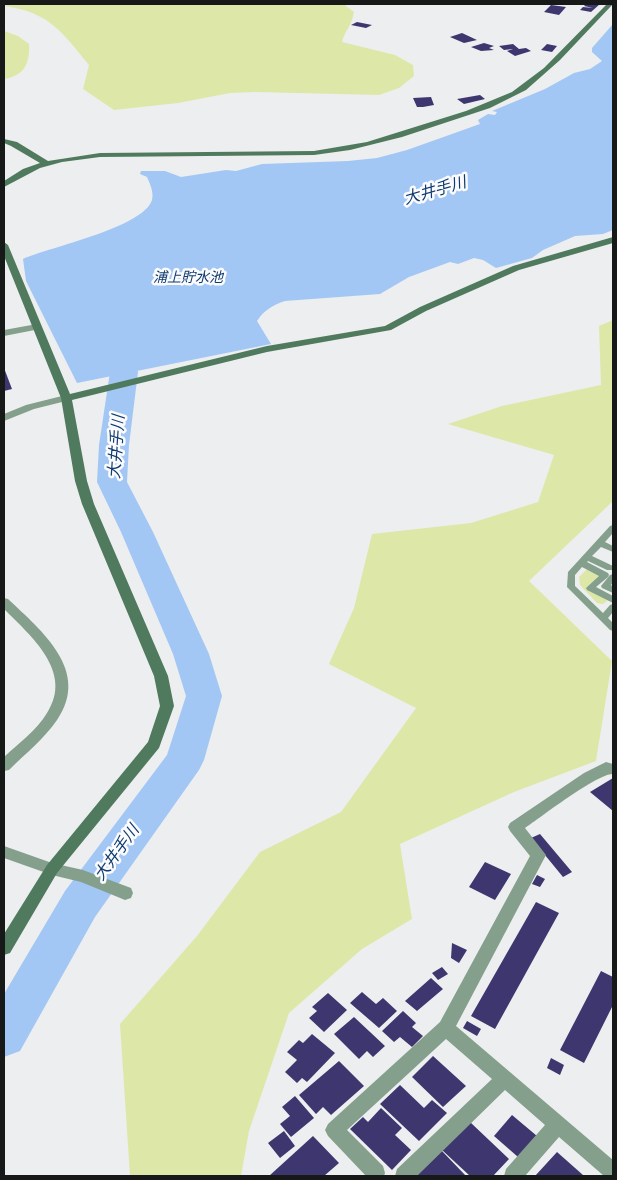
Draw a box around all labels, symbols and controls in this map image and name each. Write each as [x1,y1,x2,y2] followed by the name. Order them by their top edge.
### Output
[402,173,468,209] water label: 大井手川
[153,270,223,286] water label: 浦上貯水池
[105,414,129,480] water label: 大井手川
[90,821,144,885] water label: 大井手川

